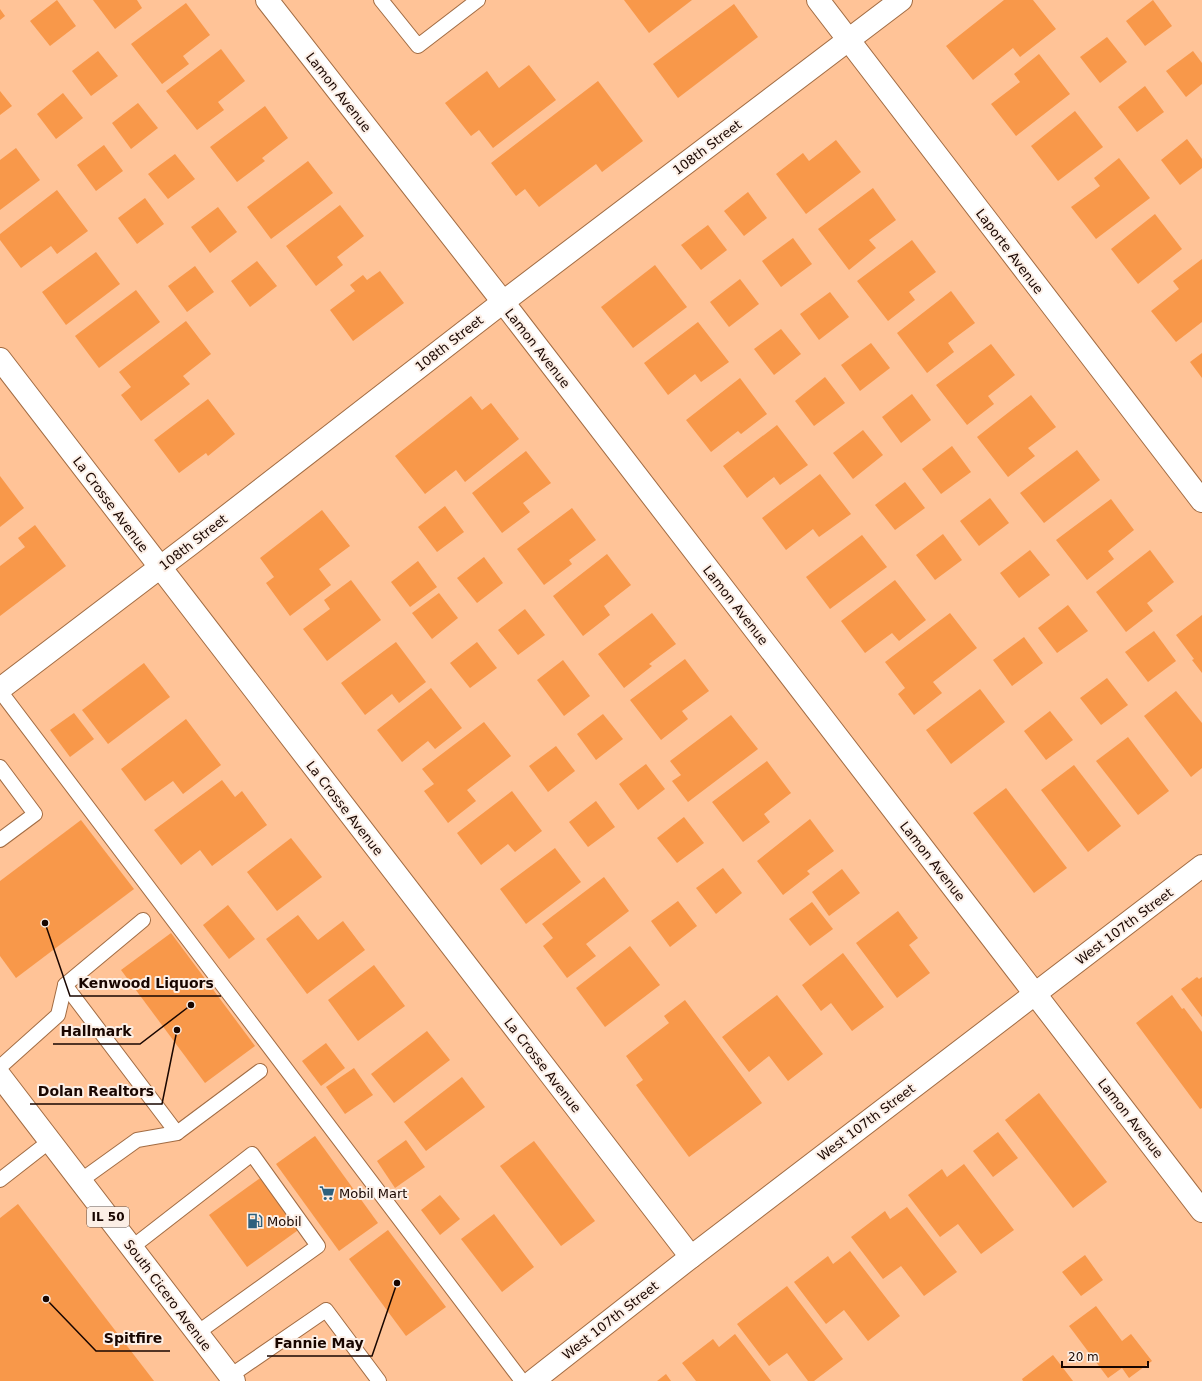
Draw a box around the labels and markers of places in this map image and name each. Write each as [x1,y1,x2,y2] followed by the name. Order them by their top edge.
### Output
[70,970,221,996] callout: Kenwood Liquors
[53,1018,140,1044] callout: Hallmark
[30,1078,162,1104] callout: Dolan Realtors
[318,1184,336,1202] supermarket icon: Mobil Mart
[339,1186,407,1201] place label: Mobil Mart
[246,1212,264,1230] fuel station icon: Mobil
[267,1214,302,1229] place label: Mobil
[96,1325,170,1351] callout: Spitfire
[267,1330,372,1356] callout: Fannie May

